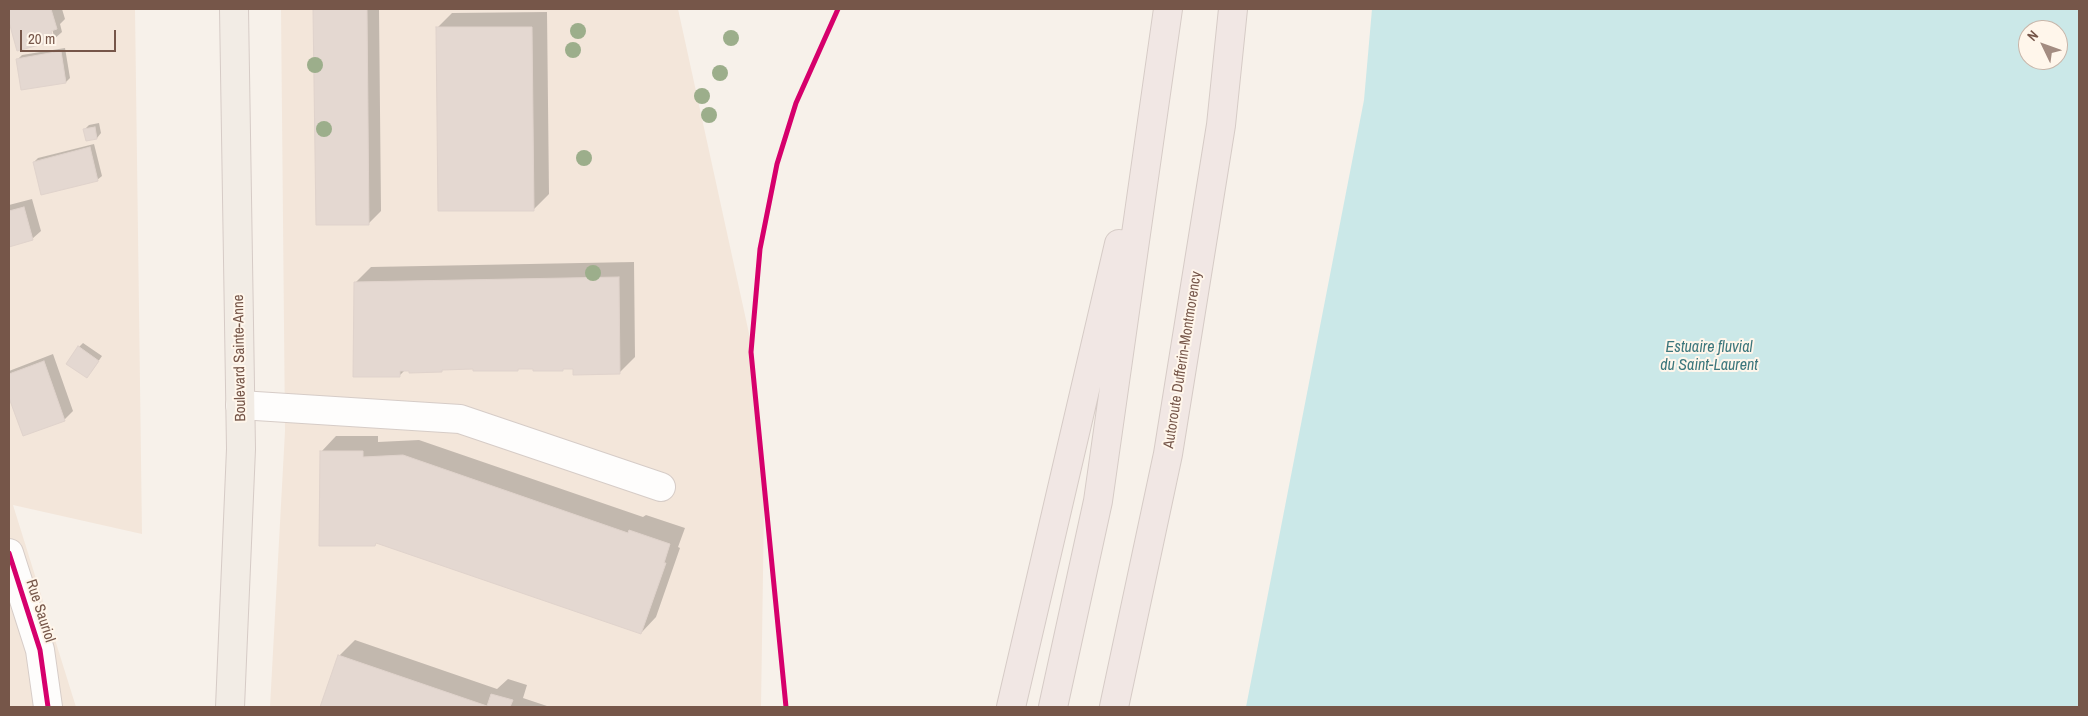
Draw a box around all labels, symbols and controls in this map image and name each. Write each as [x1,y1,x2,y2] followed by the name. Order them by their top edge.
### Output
[22,20,119,52] scale bar
[2018,20,2068,70] north arrow
[2023,27,2042,45] text: N
[28,28,55,49] text: 20 m
[1160,270,1206,450] street label: Autoroute Dufferin-Montmorency
[230,294,250,422] street label: Boulevard Sainte-Anne
[1660,338,1758,376] water label: Estuaire fluvial du Saint-Laurent
[21,577,59,645] street label: Rue Sauriol

